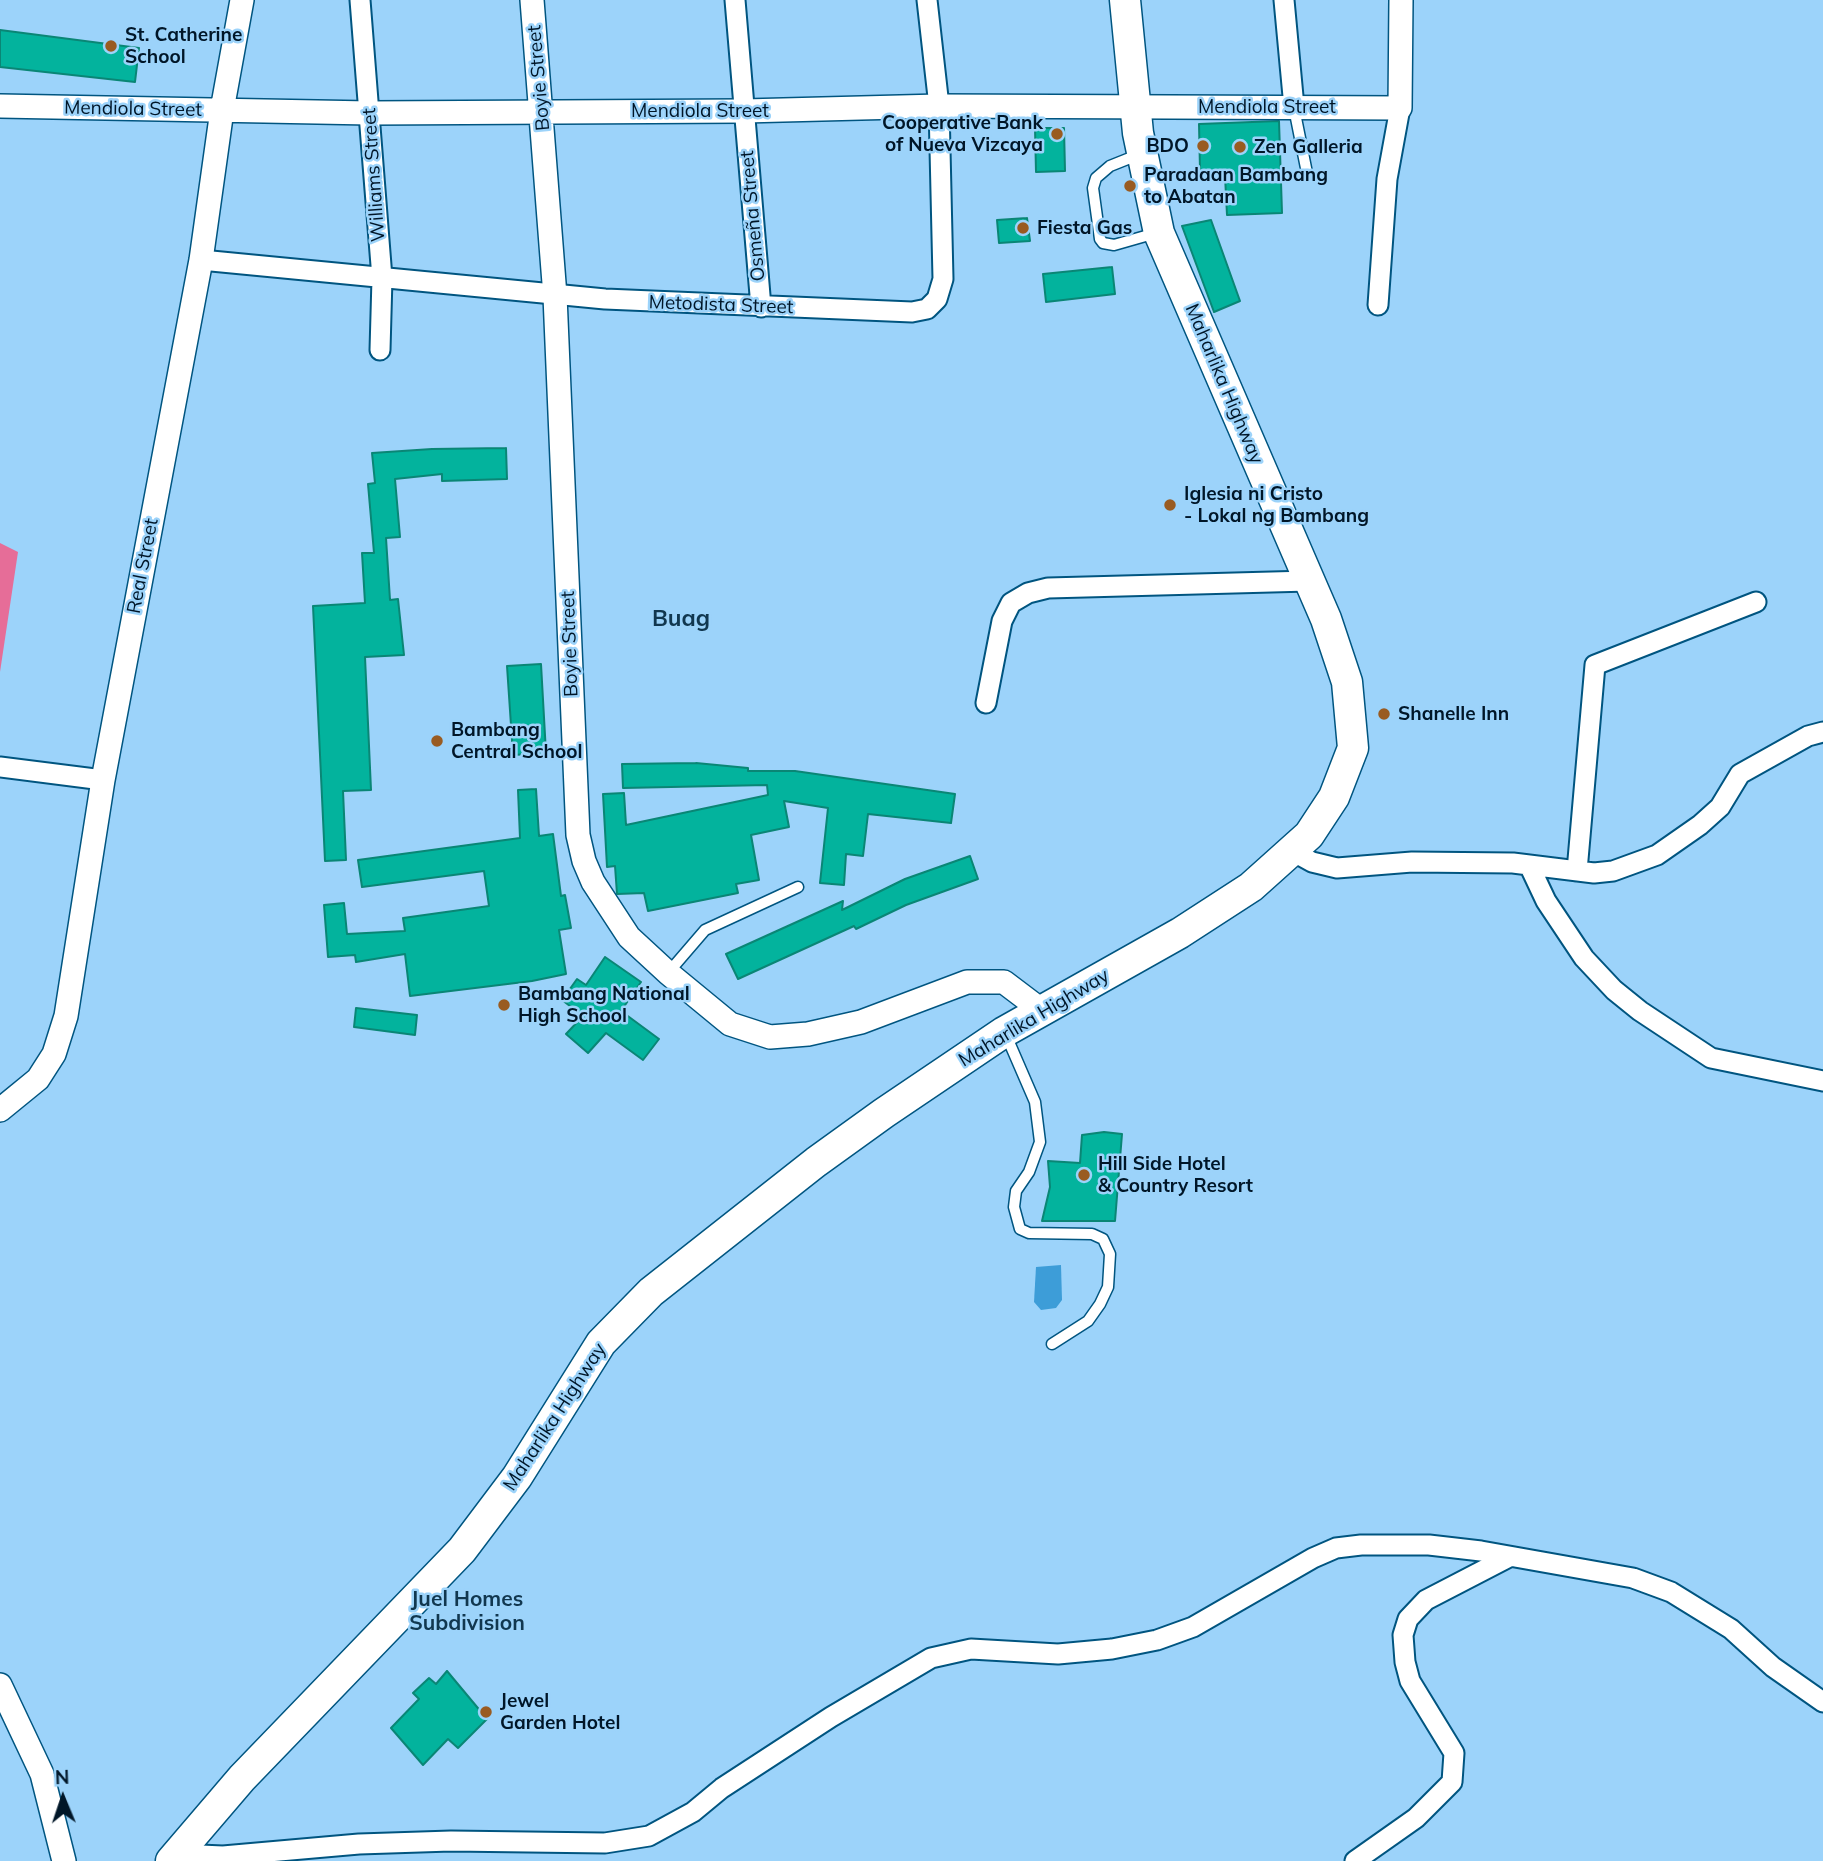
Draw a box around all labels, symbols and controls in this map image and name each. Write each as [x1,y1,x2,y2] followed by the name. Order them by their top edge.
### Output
[125,24,242,68] place label: St. Catherine School
[523,24,555,132] street label: Boyie Street
[103,38,119,54] marker: St. Catherine School
[64,96,202,122] street label: Mendiola Street
[1198,96,1336,118] street label: Mendiola Street
[631,100,769,122] street label: Mendiola Street
[358,107,390,243] street label: Williams Street
[882,112,1043,156] place label: Cooperative Bank of Nueva Vizcaya
[1049,126,1065,142] marker: Cooperative Bank of Nueva Vizcaya
[1146,135,1189,157] place label: BDO
[1254,136,1363,158] place label: Zen Galleria
[1195,138,1211,154] marker: BDO
[1232,139,1248,155] marker: Zen Galleria
[736,150,770,282] street label: Osmeña Street
[1144,164,1328,208] place label: Paradaan Bambang to Abatan
[1122,178,1138,194] marker: Paradaan Bambang to Abatan
[1037,217,1132,239] place label: Fiesta Gas
[1015,220,1031,236] marker: Fiesta Gas
[648,291,794,319] street label: Metodista Street
[1180,301,1268,467] street label: Maharlika Highway
[1184,483,1369,527] place label: Iglesia ni Cristo - Lokal ng Bambang
[1162,497,1178,513] marker: Iglesia ni Cristo - Lokal ng Bambang
[123,516,163,616] street label: Real Street
[557,591,583,697] street label: Boyie Street
[652,605,710,633] district label: Buag
[1398,703,1509,725] place label: Shanelle Inn
[1376,706,1392,722] marker: Shanelle Inn
[451,719,582,763] place label: Bambang Central School
[429,733,445,749] marker: Bambang Central School
[955,964,1113,1072] street label: Maharlika Highway
[518,983,690,1027] place label: Bambang National High School
[496,997,512,1013] marker: Bambang National High School
[1098,1153,1253,1197] place label: Hill Side Hotel & Country Resort
[1076,1167,1092,1183] marker: Hill Side Hotel & Country Resort
[499,1339,611,1495] street label: Maharlika Highway
[409,1587,525,1637] district label: Juel Homes Subdivision
[500,1690,620,1734] place label: Jewel Garden Hotel
[478,1704,494,1720] marker: Jewel Garden Hotel
[28,1763,98,1833] north arrow
[55,1765,70,1789] text: N

